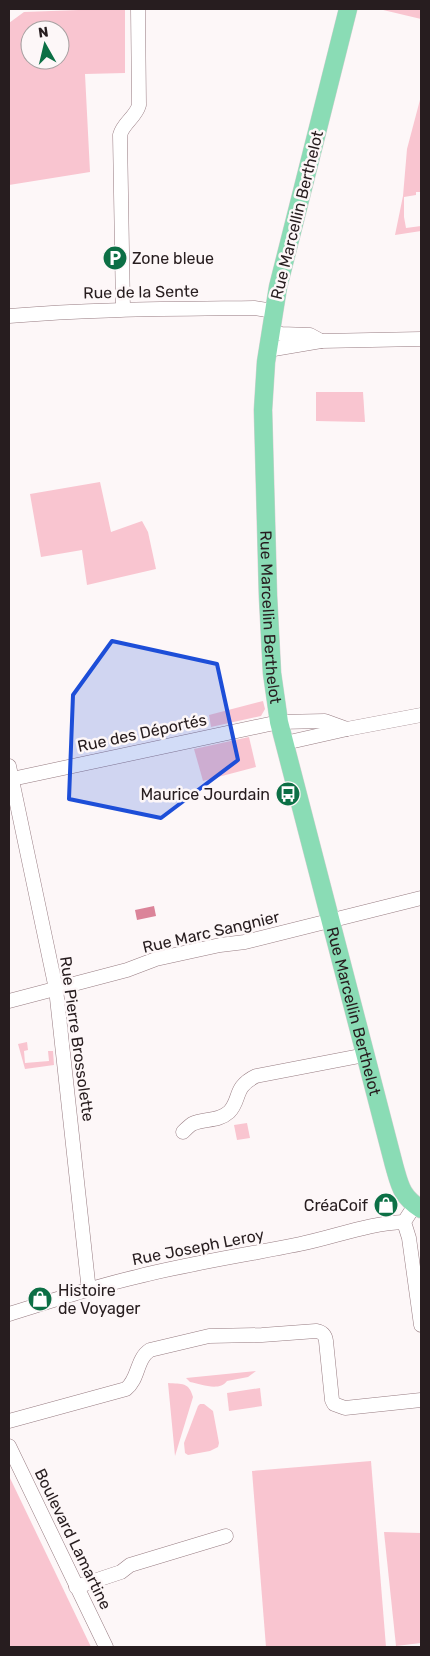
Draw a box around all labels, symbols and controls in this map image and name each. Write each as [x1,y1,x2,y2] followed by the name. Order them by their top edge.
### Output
[20,20,70,70] north arrow
[37,24,49,42] text: N
[267,129,327,301] street label: Rue Marcellin Berthelot
[102,245,128,271] parking icon: Zone bleue
[132,249,214,268] place label: Zone bleue
[83,281,199,303] street label: Rue de la Sente
[257,530,286,705] street label: Rue Marcellin Berthelot
[76,710,208,756] street label: Rue des Déportés
[275,781,301,807] bus stop icon: Maurice Jourdain
[140,785,270,804] place label: Maurice Jourdain
[141,907,281,957] street label: Rue Marc Sangnier
[323,925,385,1097] street label: Rue Marcellin Berthelot
[56,955,98,1123] street label: Rue Pierre Brossolette
[373,1192,399,1218] shop icon: CréaCoif
[304,1196,369,1215] place label: CréaCoif
[130,1225,266,1269] street label: Rue Joseph Leroy
[58,1281,140,1318] place label: Histoire de Voyager
[27,1286,53,1312] shop icon: Histoire de Voyager
[31,1465,115,1613] street label: Boulevard Lamartine

